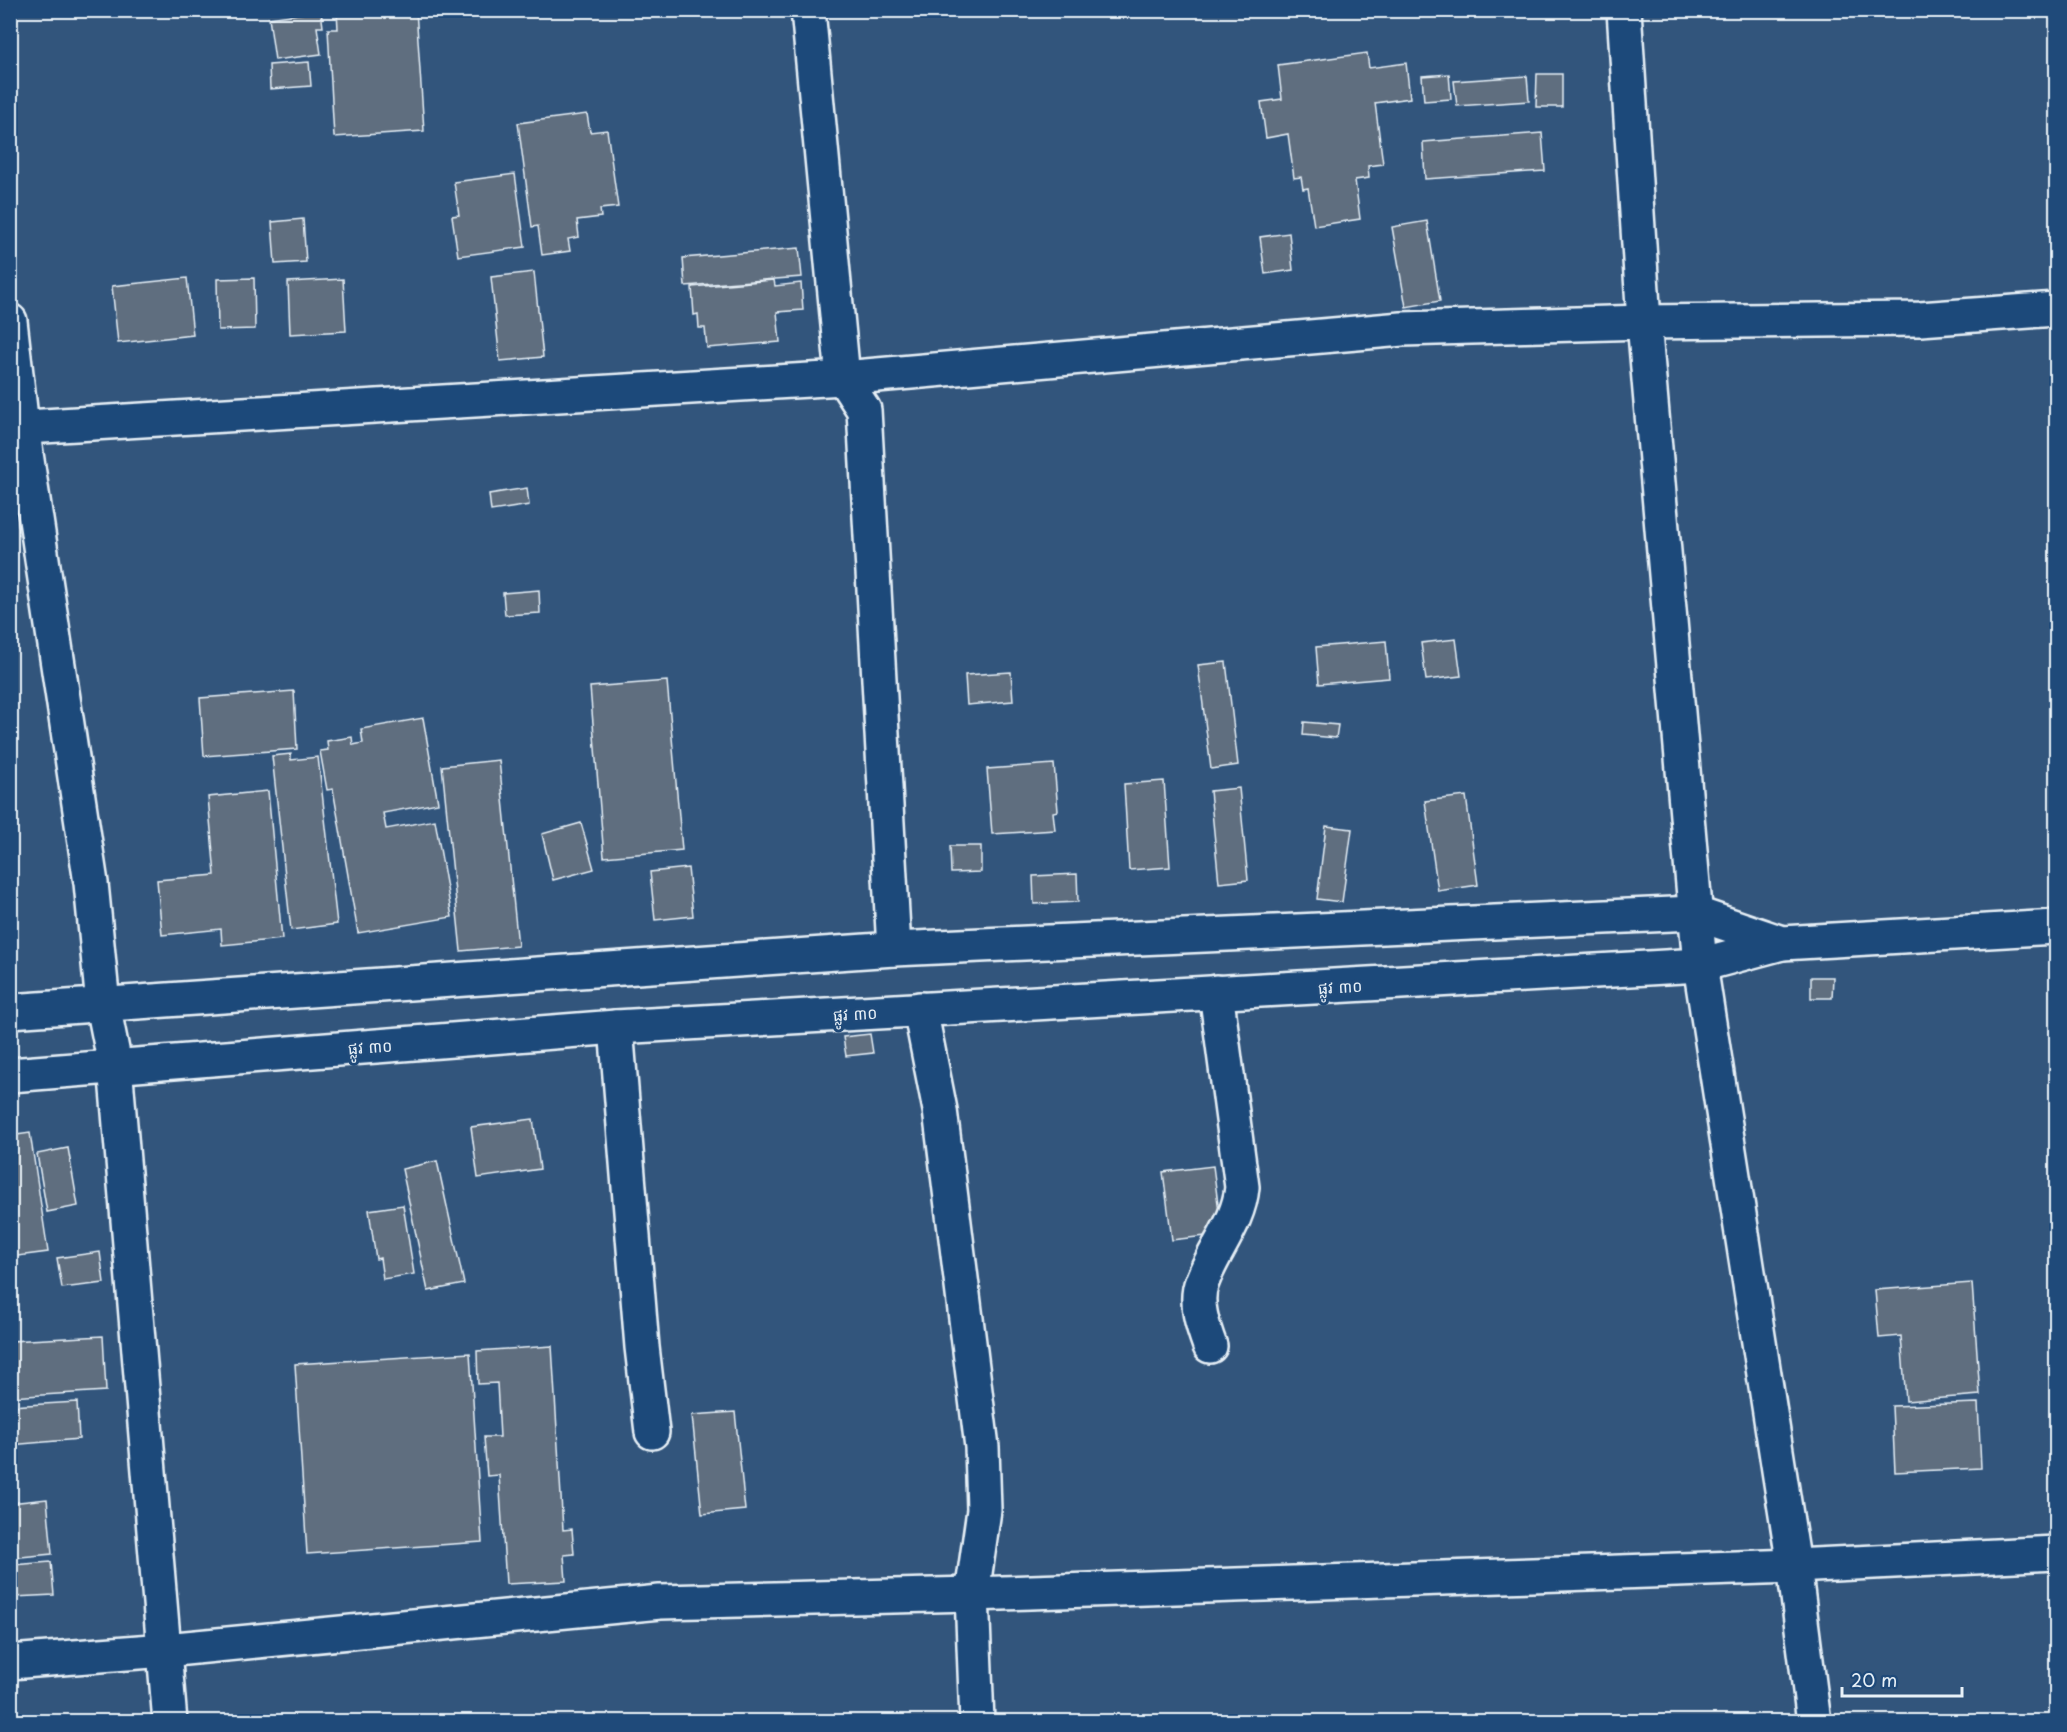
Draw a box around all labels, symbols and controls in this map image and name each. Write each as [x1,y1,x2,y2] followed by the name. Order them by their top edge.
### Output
[1317,973,1363,1003] street label: ផ្លូវ ៣០
[832,1000,878,1030] street label: ផ្លូវ ៣០
[347,1032,393,1063] street label: ផ្លូវ ៣០
[1842,1660,1962,1698] scale bar
[1851,1666,1897,1693] text: 20 m

